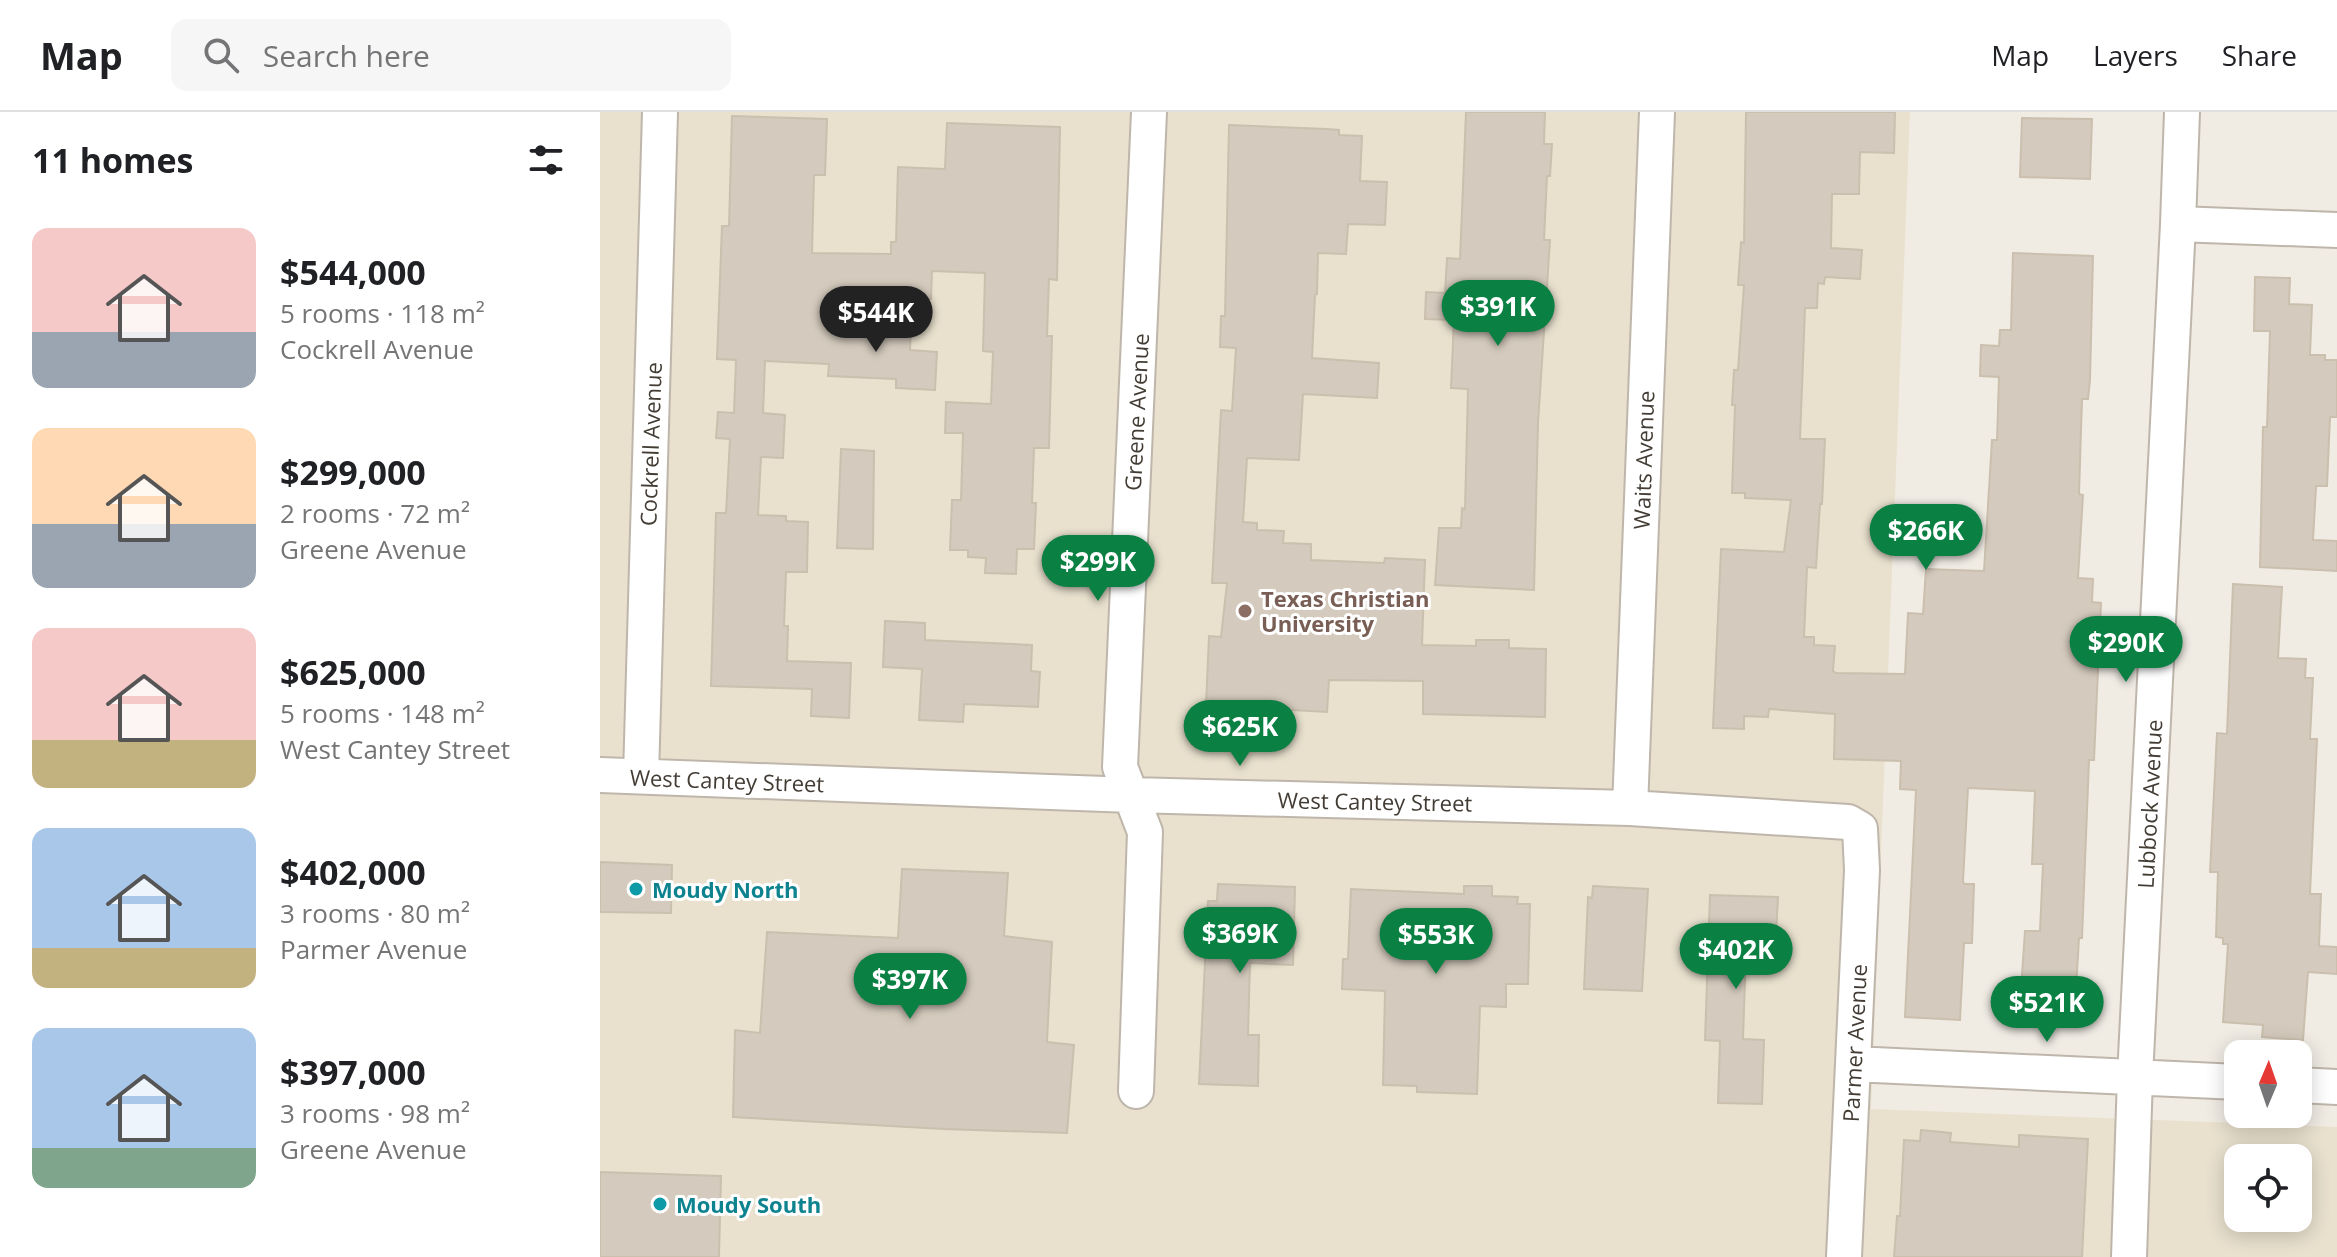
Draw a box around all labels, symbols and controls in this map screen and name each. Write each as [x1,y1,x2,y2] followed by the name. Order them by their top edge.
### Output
[171,19,731,91] search box
[40,29,123,81] text: Map
[199,33,243,77] icon: search
[263,35,430,76] text: Search here
[1991,36,2049,74] text: Map
[2093,36,2178,74] text: Layers
[2222,36,2297,74] text: Share
[32,137,193,183] text: 11 homes
[524,138,568,182] icon: filters
[280,249,426,295] text: $544,000
[96,260,192,356] icon: home
[1442,280,1554,348] pin: $391K
[820,286,932,354] pin: $544K
[1460,288,1536,324] text: $391K
[838,294,914,330] text: $544K
[280,295,485,331] text: 5 rooms · 118 m²
[280,331,474,367] text: Cockrell Avenue
[1117,332,1155,492] street label: Greene Avenue
[632,362,668,526] street label: Cockrell Avenue
[1626,390,1660,530] street label: Waits Avenue
[280,449,426,495] text: $299,000
[96,460,192,556] icon: home
[280,495,470,531] text: 2 rooms · 72 m²
[1870,504,1982,572] pin: $266K
[1888,512,1964,548] text: $266K
[280,531,467,567] text: Greene Avenue
[1042,535,1154,603] pin: $299K
[1060,543,1136,579] text: $299K
[1261,583,1430,638] place label: Texas Christian University
[1236,602,1254,620] marker: Texas Christian University
[2070,616,2182,684] pin: $290K
[2088,624,2164,660] text: $290K
[280,649,426,695] text: $625,000
[96,660,192,756] icon: home
[280,695,485,731] text: 5 rooms · 148 m²
[1184,700,1296,768] pin: $625K
[1202,708,1278,744] text: $625K
[2130,719,2168,889] street label: Lubbock Avenue
[280,731,510,767] text: West Cantey Street
[629,762,825,798] street label: West Cantey Street
[1277,784,1473,818] street label: West Cantey Street
[280,849,426,895] text: $402,000
[96,860,192,956] icon: home
[652,874,798,904] place label: Moudy North
[627,880,645,898] marker: Moudy North
[280,895,470,931] text: 3 rooms · 80 m²
[1184,907,1296,975] pin: $369K
[1380,908,1492,976] pin: $553K
[1202,915,1278,951] text: $369K
[1398,916,1474,952] text: $553K
[1680,923,1792,991] pin: $402K
[280,931,467,967] text: Parmer Avenue
[1698,931,1774,967] text: $402K
[854,953,966,1021] pin: $397K
[872,961,948,997] text: $397K
[1835,963,1873,1123] street label: Parmer Avenue
[1991,976,2103,1044] pin: $521K
[2009,984,2085,1020] text: $521K
[2224,1040,2312,1128] north arrow
[2224,1040,2312,1232] map controls
[280,1049,426,1095] text: $397,000
[96,1060,192,1156] icon: home
[280,1095,470,1131] text: 3 rooms · 98 m²
[280,1131,467,1167] text: Greene Avenue
[2224,1144,2312,1232] button: locate
[676,1189,821,1219] place label: Moudy South
[651,1195,669,1213] marker: Moudy South

